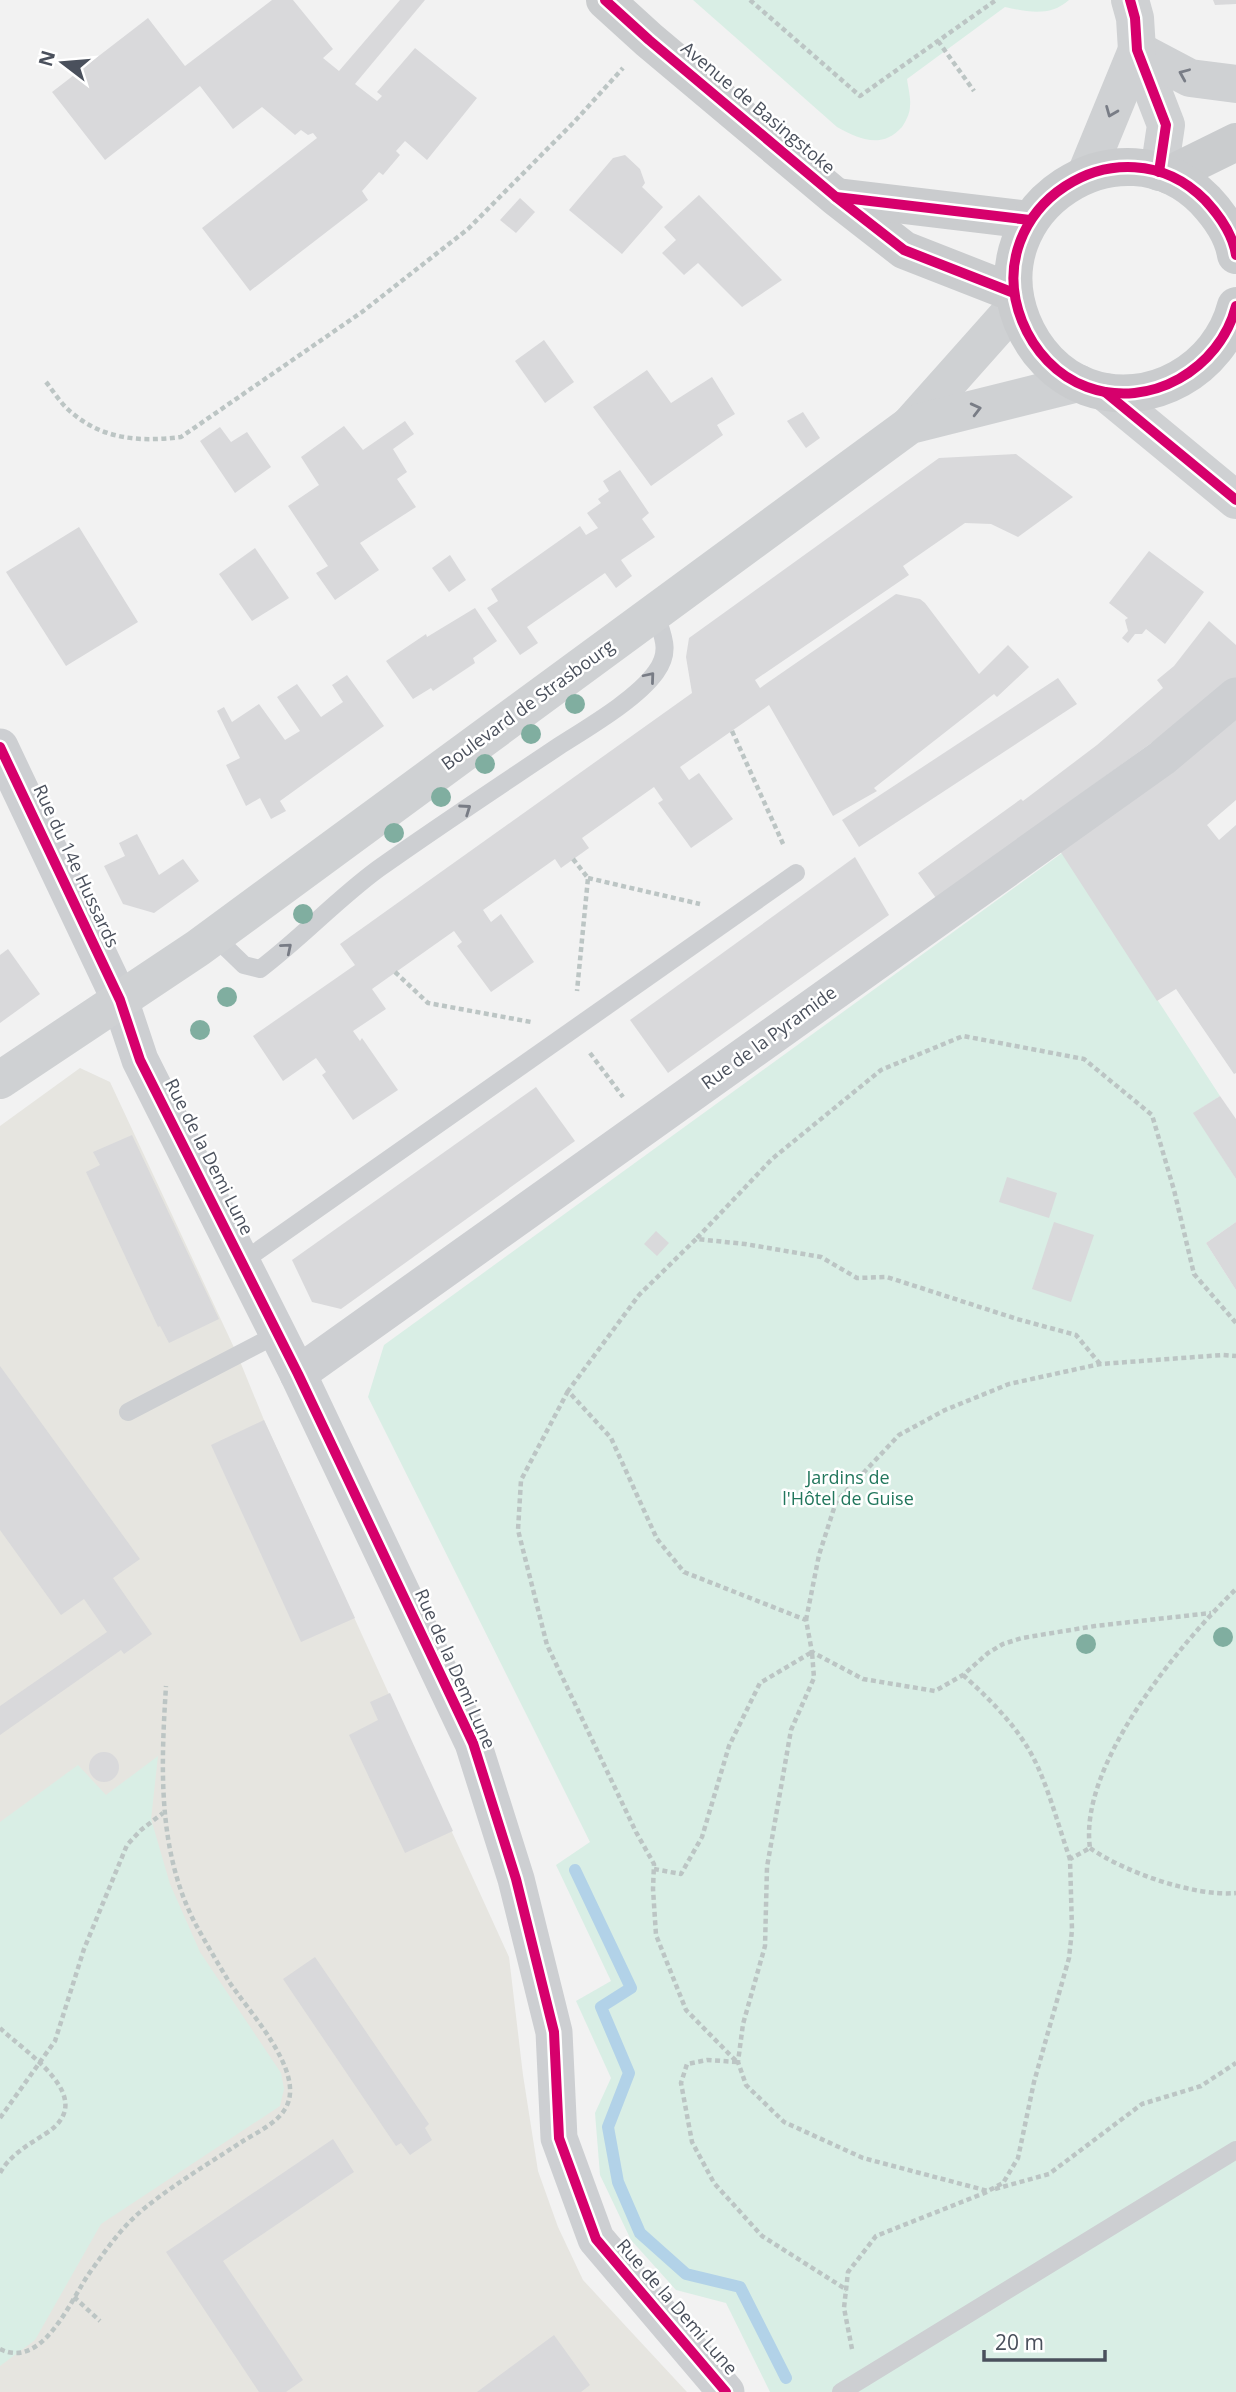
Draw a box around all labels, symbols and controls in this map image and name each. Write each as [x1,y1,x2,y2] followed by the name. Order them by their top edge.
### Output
[28,28,98,98] north arrow
[677,36,841,179] street label: Avenue de Basingstoke
[32,47,61,69] text: N
[1179,68,1191,82] one-way arrow
[1106,105,1120,117] one-way arrow
[970,402,982,417] one-way arrow
[436,633,619,775] street label: Boulevard de Strasbourg
[642,672,655,685] one-way arrow
[29,780,125,951] street label: Rue du 14e Hussards
[458,805,471,817] one-way arrow
[279,944,292,957] one-way arrow
[696,980,841,1094] street label: Rue de la Pyramide
[160,1074,260,1239] street label: Rue de la Demi Lune
[782,1465,914,1510] park label: Jardins de l'Hôtel de Guise
[410,1585,502,1752] street label: Rue de la Demi Lune
[612,2233,743,2379] street label: Rue de la Demi Lune
[984,2318,1105,2362] scale bar
[995,2328,1044,2356] text: 20 m

